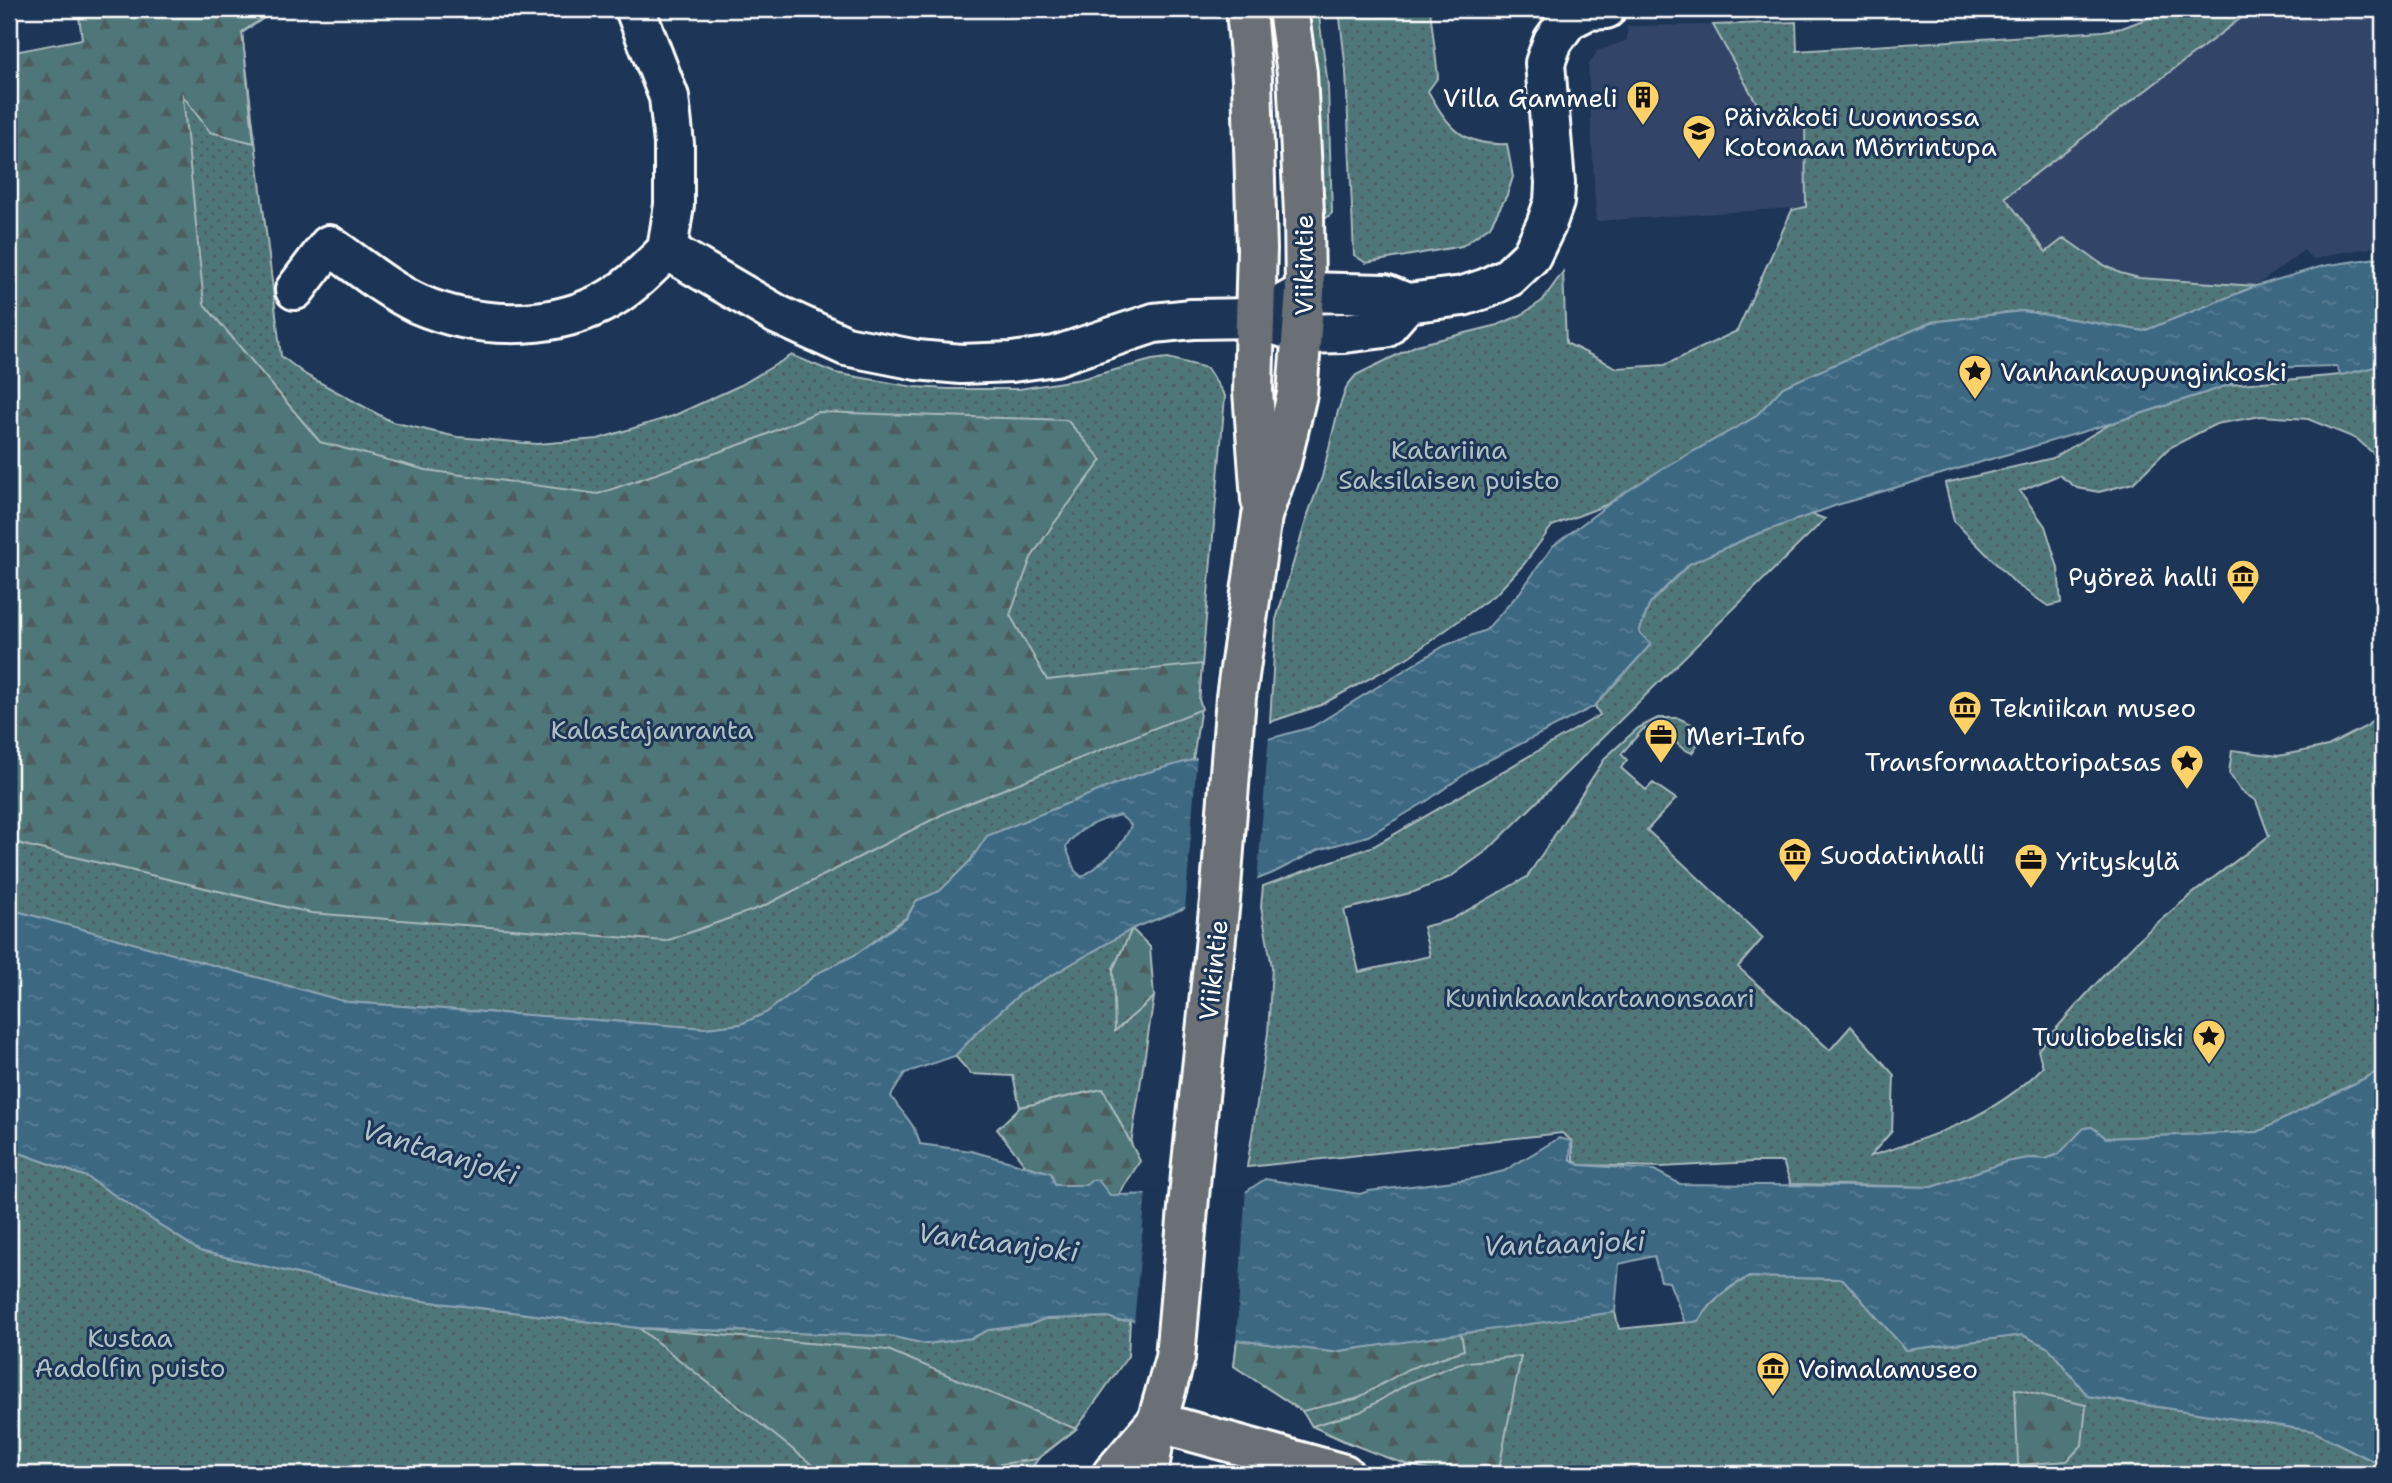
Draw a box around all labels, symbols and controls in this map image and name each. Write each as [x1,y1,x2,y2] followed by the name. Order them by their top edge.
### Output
[1624,78,1662,127] building icon: Villa Gammeli
[1443,80,1618,115] place label: Villa Gammeli
[1724,99,1997,164] place label: Päiväkoti Luonnossa Kotonaan Mörrintupa
[1680,112,1718,161] school or university icon: Päiväkoti Luonnossa Kotonaan Mörrintupa
[1286,214,1321,316] street label: Viikintie
[1956,352,1994,401] place icon: Vanhankaupunginkoski
[2000,354,2287,389] place label: Vanhankaupunginkoski
[1338,432,1560,497] park label: Katariina Saksilaisen puisto
[2224,557,2262,606] museum icon: Pyöreä halli
[2068,559,2218,594] place label: Pyöreä halli
[1946,688,1984,737] museum icon: Tekniikan museo
[1990,690,2196,725] place label: Tekniikan museo
[551,712,753,747] park label: Kalastajanranta
[1642,716,1680,765] office icon: Meri-Info
[1686,718,1806,753] place label: Meri-Info
[2168,742,2206,791] place icon: Transformaattoripatsas
[1865,744,2162,779] place label: Transformaattoripatsas
[1776,835,1814,884] museum icon: Suodatinhalli
[1820,837,1985,872] place label: Suodatinhalli
[2012,841,2050,890] office icon: Yrityskylä
[2056,843,2179,878] place label: Yrityskylä
[1190,918,1236,1022] street label: Viikintie
[1445,980,1755,1015] park label: Kuninkaankartanonsaari
[2190,1017,2228,1066] place icon: Tuuliobeliski
[2032,1019,2184,1054] place label: Tuuliobeliski
[357,1110,524,1194] water label: Vantaanjoki
[915,1213,1082,1271] water label: Vantaanjoki
[1482,1221,1647,1265] water label: Vantaanjoki
[34,1320,226,1385] park label: Kustaa Aadolfin puisto
[1754,1349,1792,1398] museum icon: Voimalamuseo
[1798,1351,1978,1386] place label: Voimalamuseo

